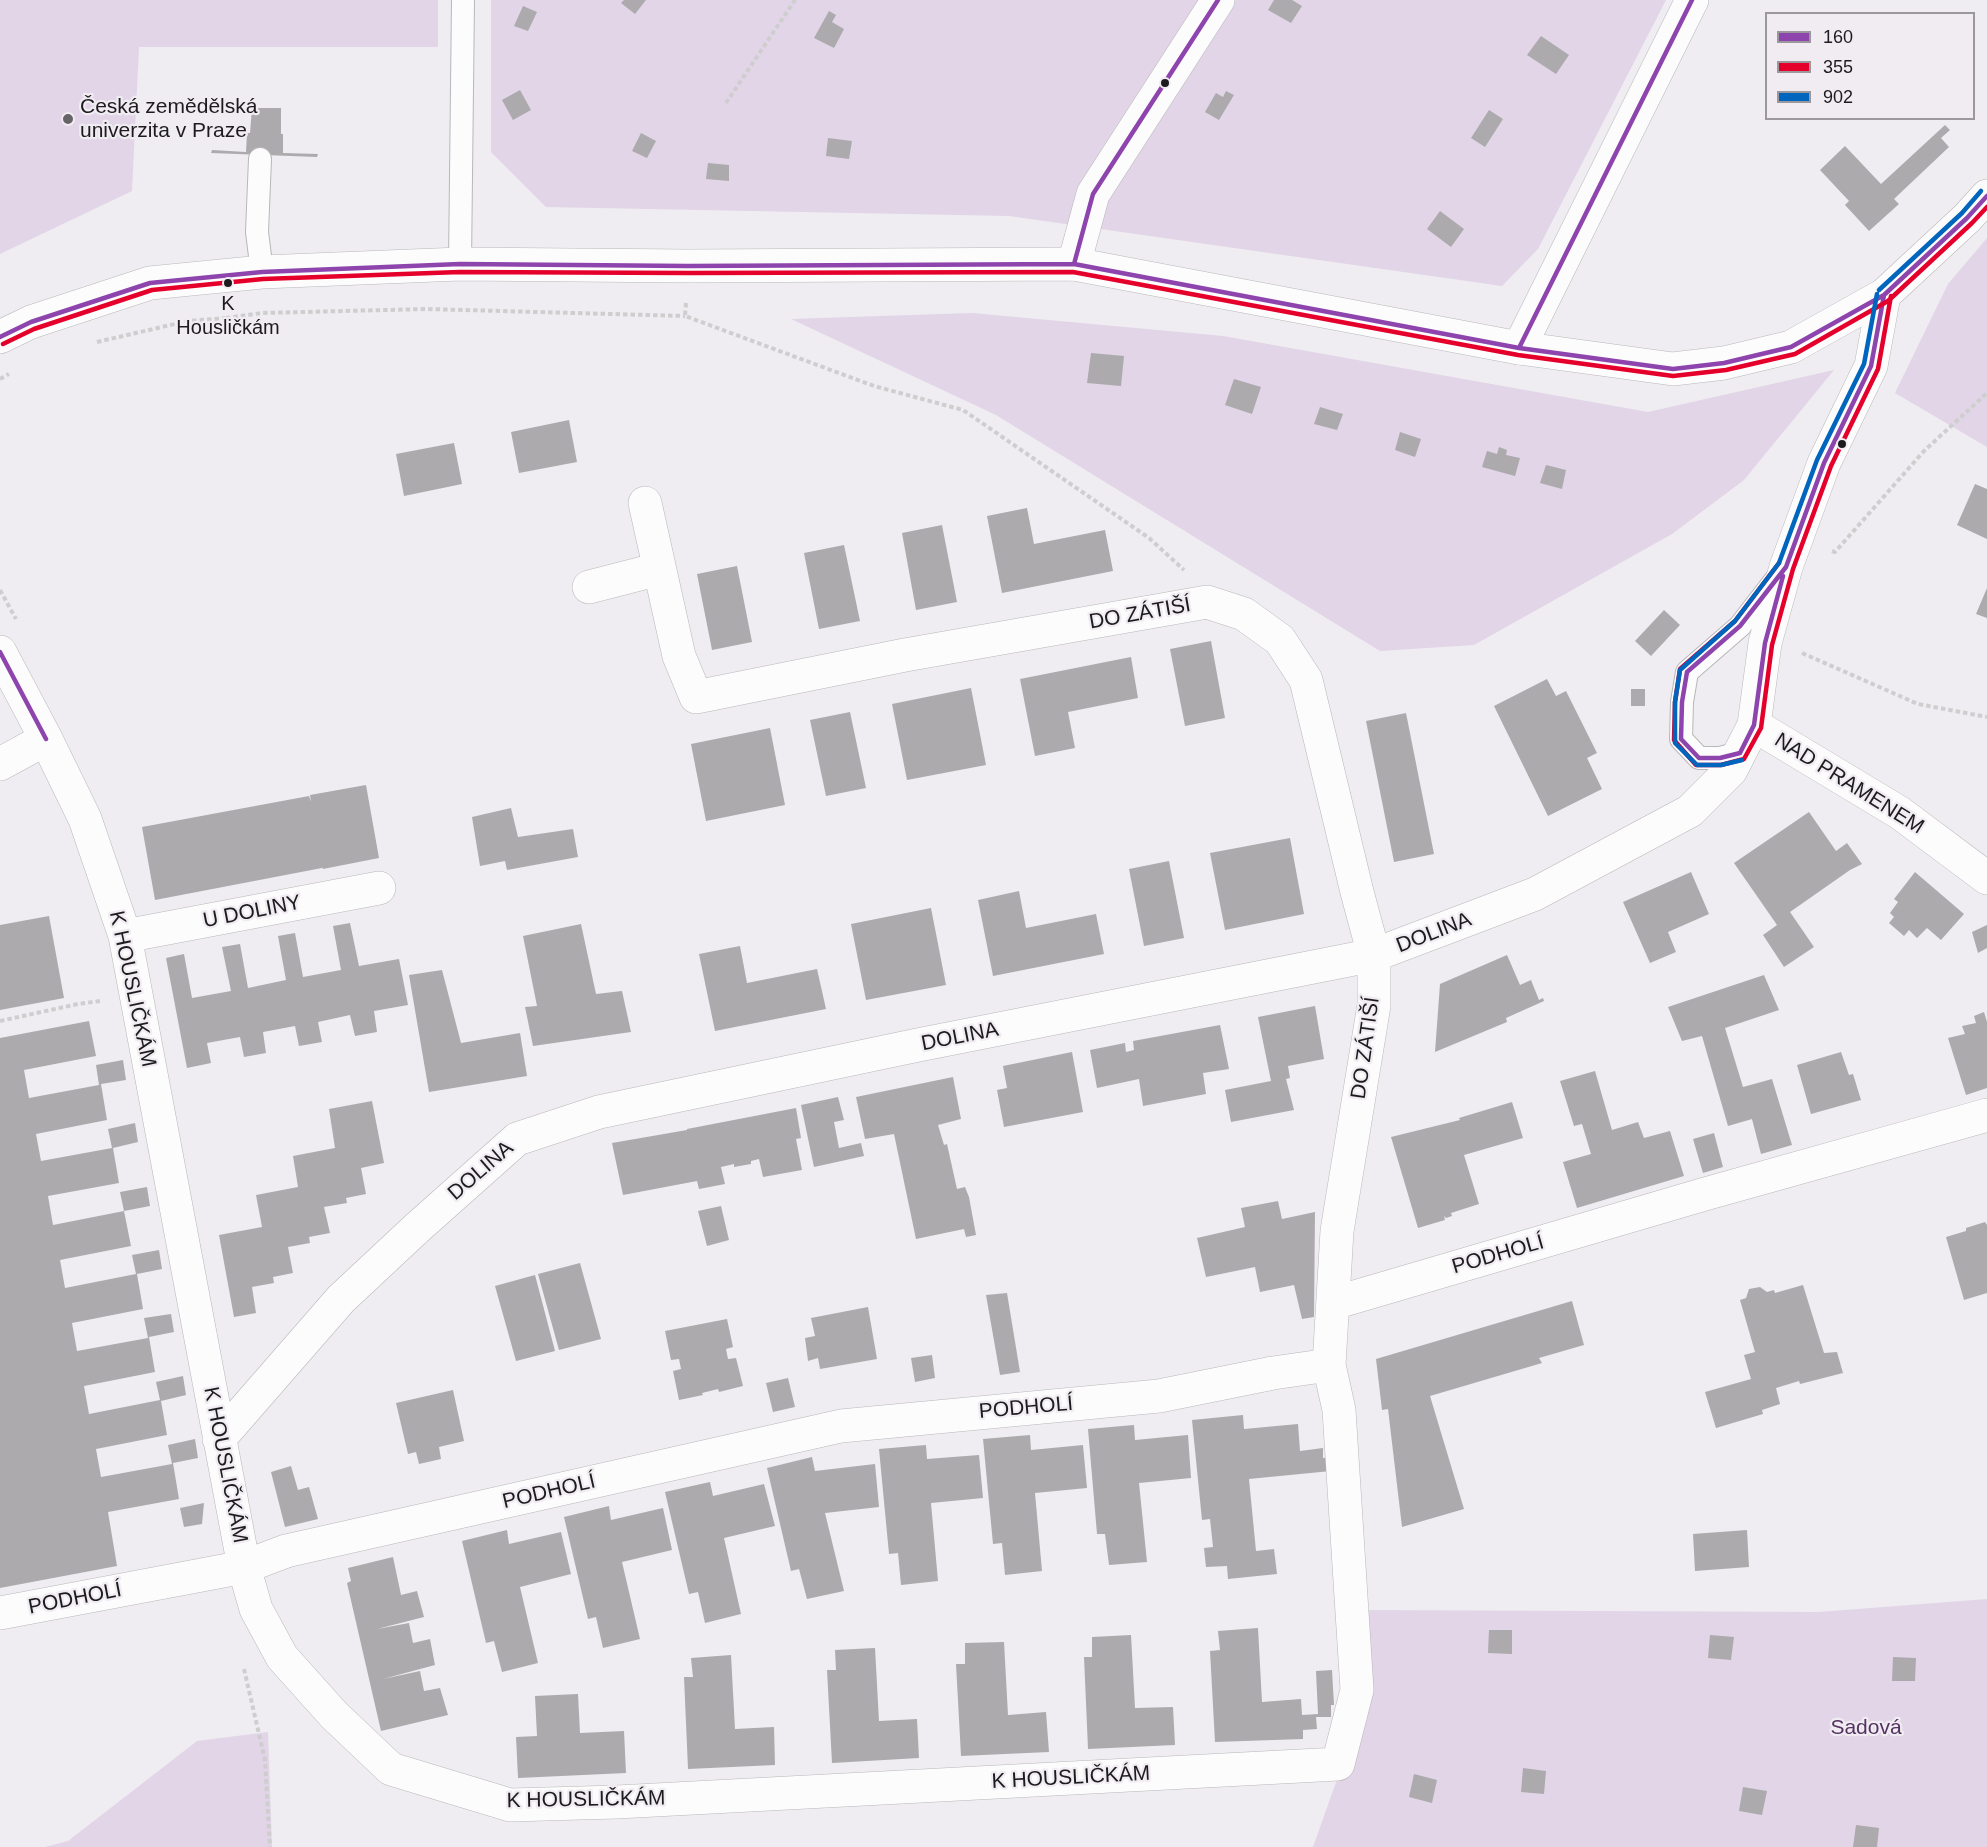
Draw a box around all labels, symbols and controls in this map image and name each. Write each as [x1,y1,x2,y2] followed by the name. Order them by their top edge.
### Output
[1765,12,1975,120] legend
[1823,27,1853,47] text: 160
[1823,57,1853,77] text: 355
[1159,77,1171,89] unlabelled marker
[1823,87,1853,107] text: 902
[80,94,257,144] place label: Česká zemědělská univerzita v Praze
[61,112,75,126] marker: Česká zemědělská univerzita v Praze
[222,277,234,289] marker: K Housličkám
[176,292,280,339] place label: K Housličkám
[1836,438,1848,450] unlabelled marker
[1087,593,1193,635] street label: DO ZÁTIŠÍ
[1770,728,1928,840] street label: NAD PRAMENEM
[201,890,303,934] street label: U DOLINY
[1393,907,1475,959] street label: DOLINA
[103,909,161,1069] street label: K HOUSLIČKÁM
[1346,995,1386,1101] street label: DO ZÁTIŠÍ
[919,1017,1001,1057] street label: DOLINA
[443,1136,519,1206] street label: DOLINA
[1449,1230,1547,1280] street label: PODHOLÍ
[197,1385,253,1545] street label: K HOUSLIČKÁM
[978,1391,1074,1425] street label: PODHOLÍ
[500,1469,598,1515] street label: PODHOLÍ
[26,1578,124,1620] street label: PODHOLÍ
[1830,1715,1902,1741] park label: Sadová
[991,1761,1151,1795] street label: K HOUSLIČKÁM
[506,1786,666,1814] street label: K HOUSLIČKÁM

